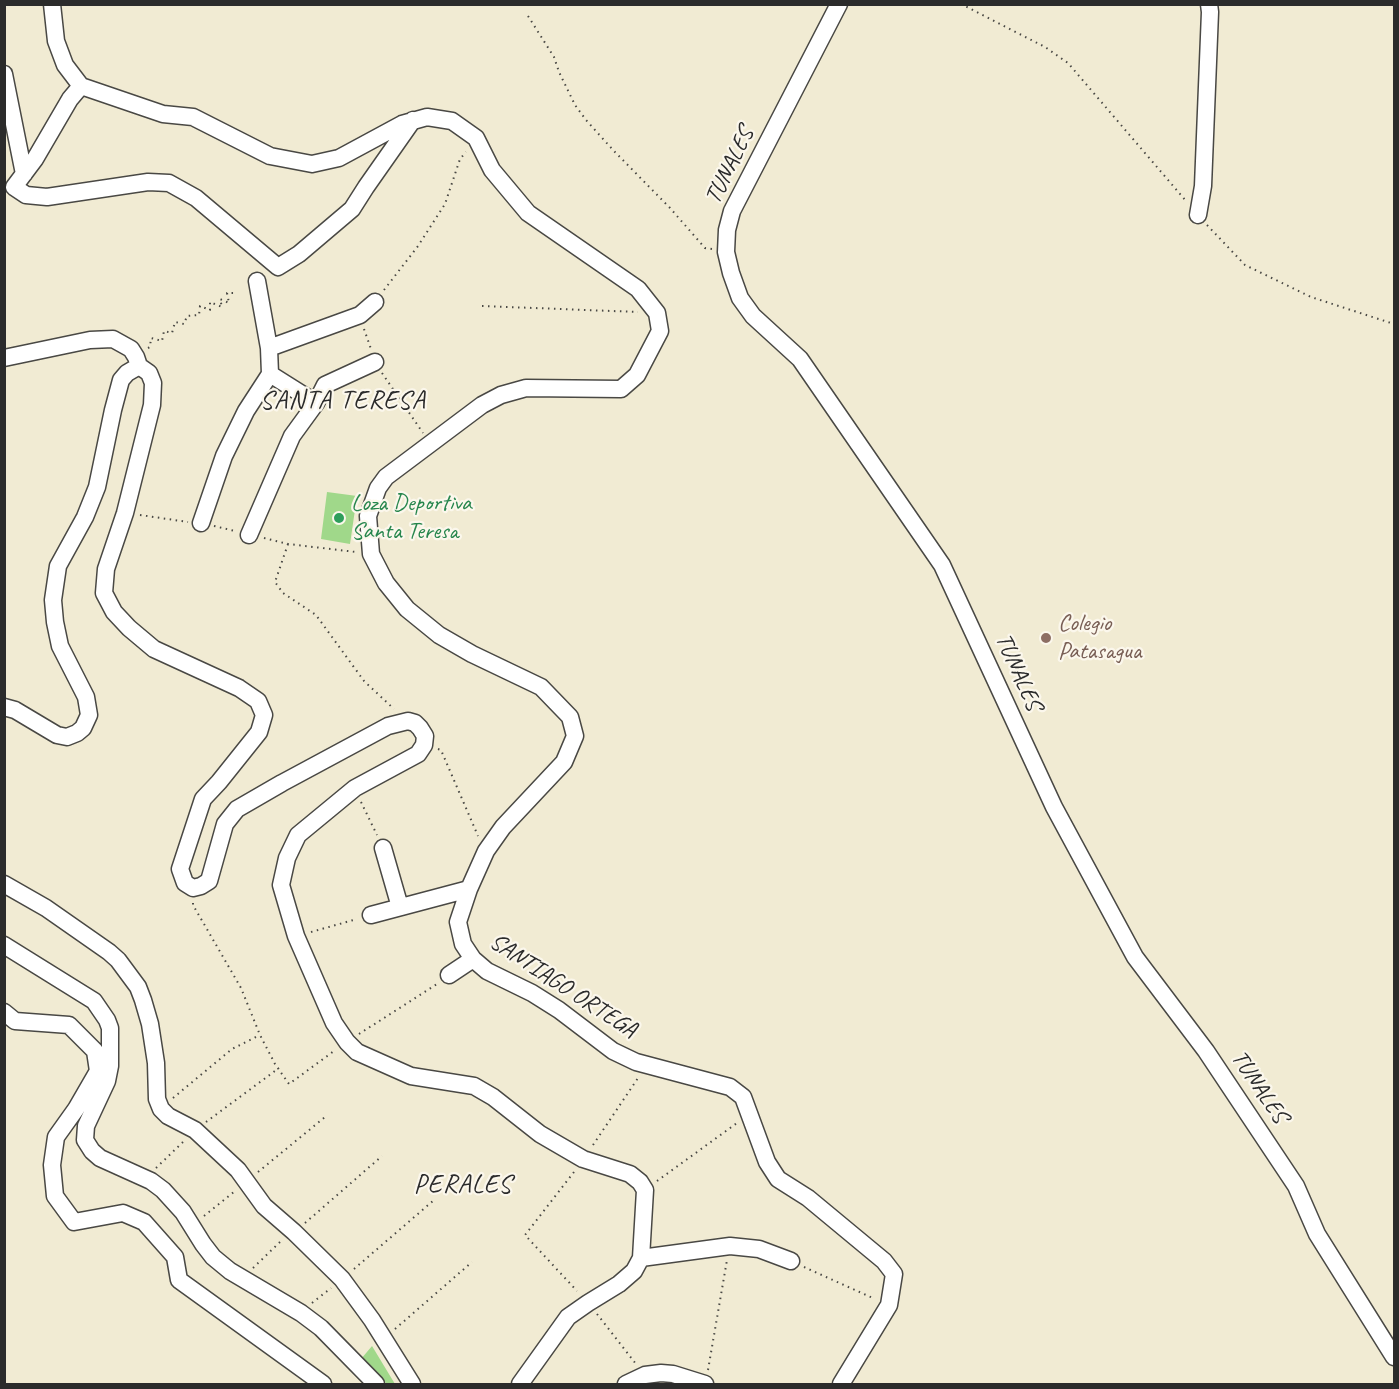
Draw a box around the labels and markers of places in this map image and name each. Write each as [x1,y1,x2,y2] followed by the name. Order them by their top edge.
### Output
[351,490,471,546] place label: Loza Deportiva Santa Teresa
[332,511,346,525] marker: Loza Deportiva Santa Teresa
[1058,610,1141,666] place label: Colegio Patasagua
[1039,631,1053,645] marker: Colegio Patasagua

